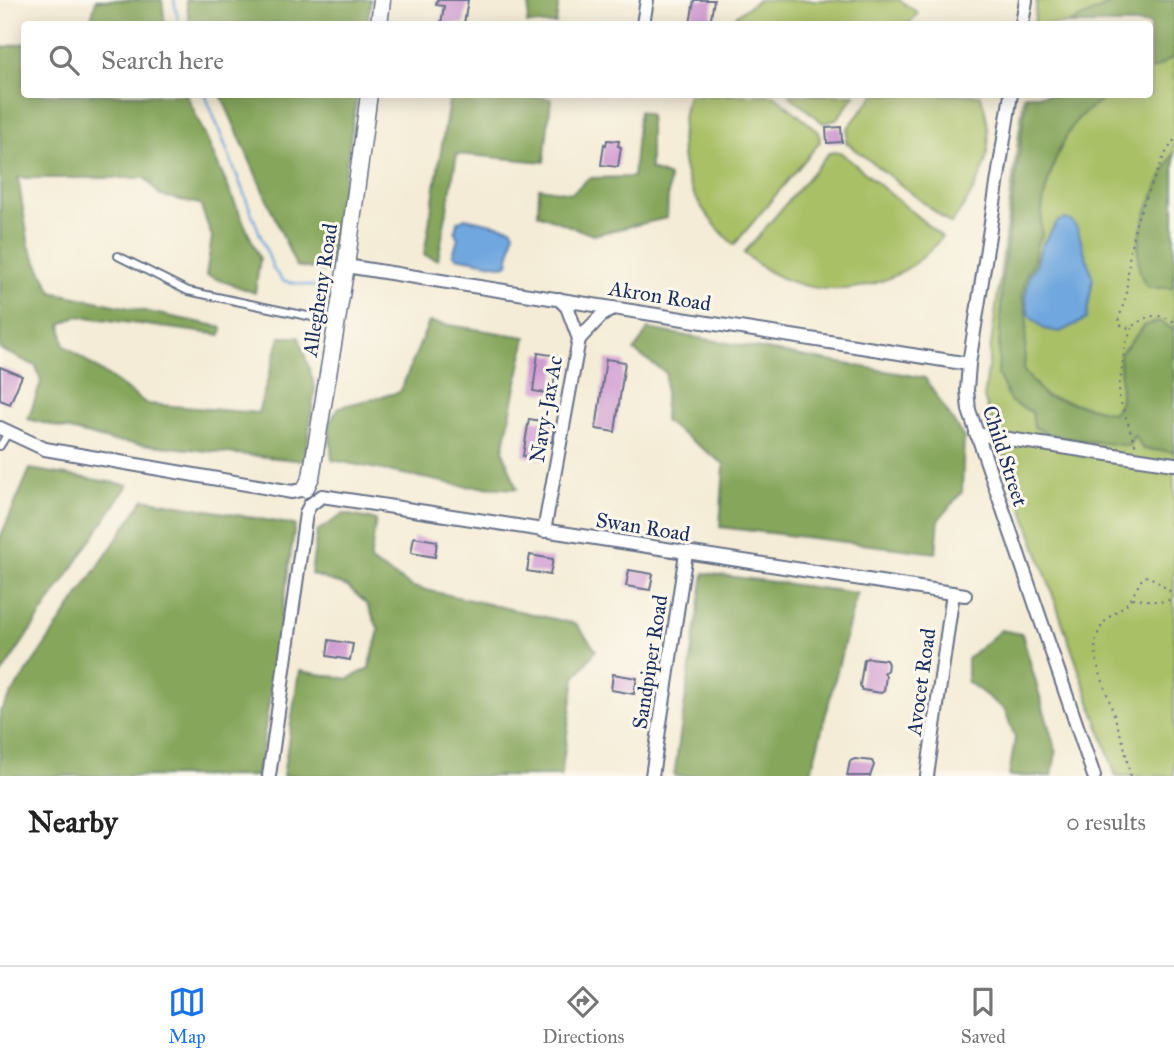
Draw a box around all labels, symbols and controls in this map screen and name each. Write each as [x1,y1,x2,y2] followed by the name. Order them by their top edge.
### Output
[21,21,1153,98] search box
[45,41,83,79] icon: search
[101,44,224,76] text: Search here
[296,221,343,359] street label: Allegheny Road
[606,275,713,317] street label: Akron Road
[524,353,568,465] street label: Navy-Jax Ac
[976,402,1034,510] street label: Child Street
[594,507,692,547] street label: Swan Road
[627,593,674,731] street label: Sandpiper Road
[900,626,941,738] street label: Avocet Road
[28,804,118,840] text: Nearby
[1066,808,1146,836] text: 0 results
[168,983,206,1048] tab: Map
[542,983,624,1048] tab: Directions
[961,983,1006,1048] tab: Saved

